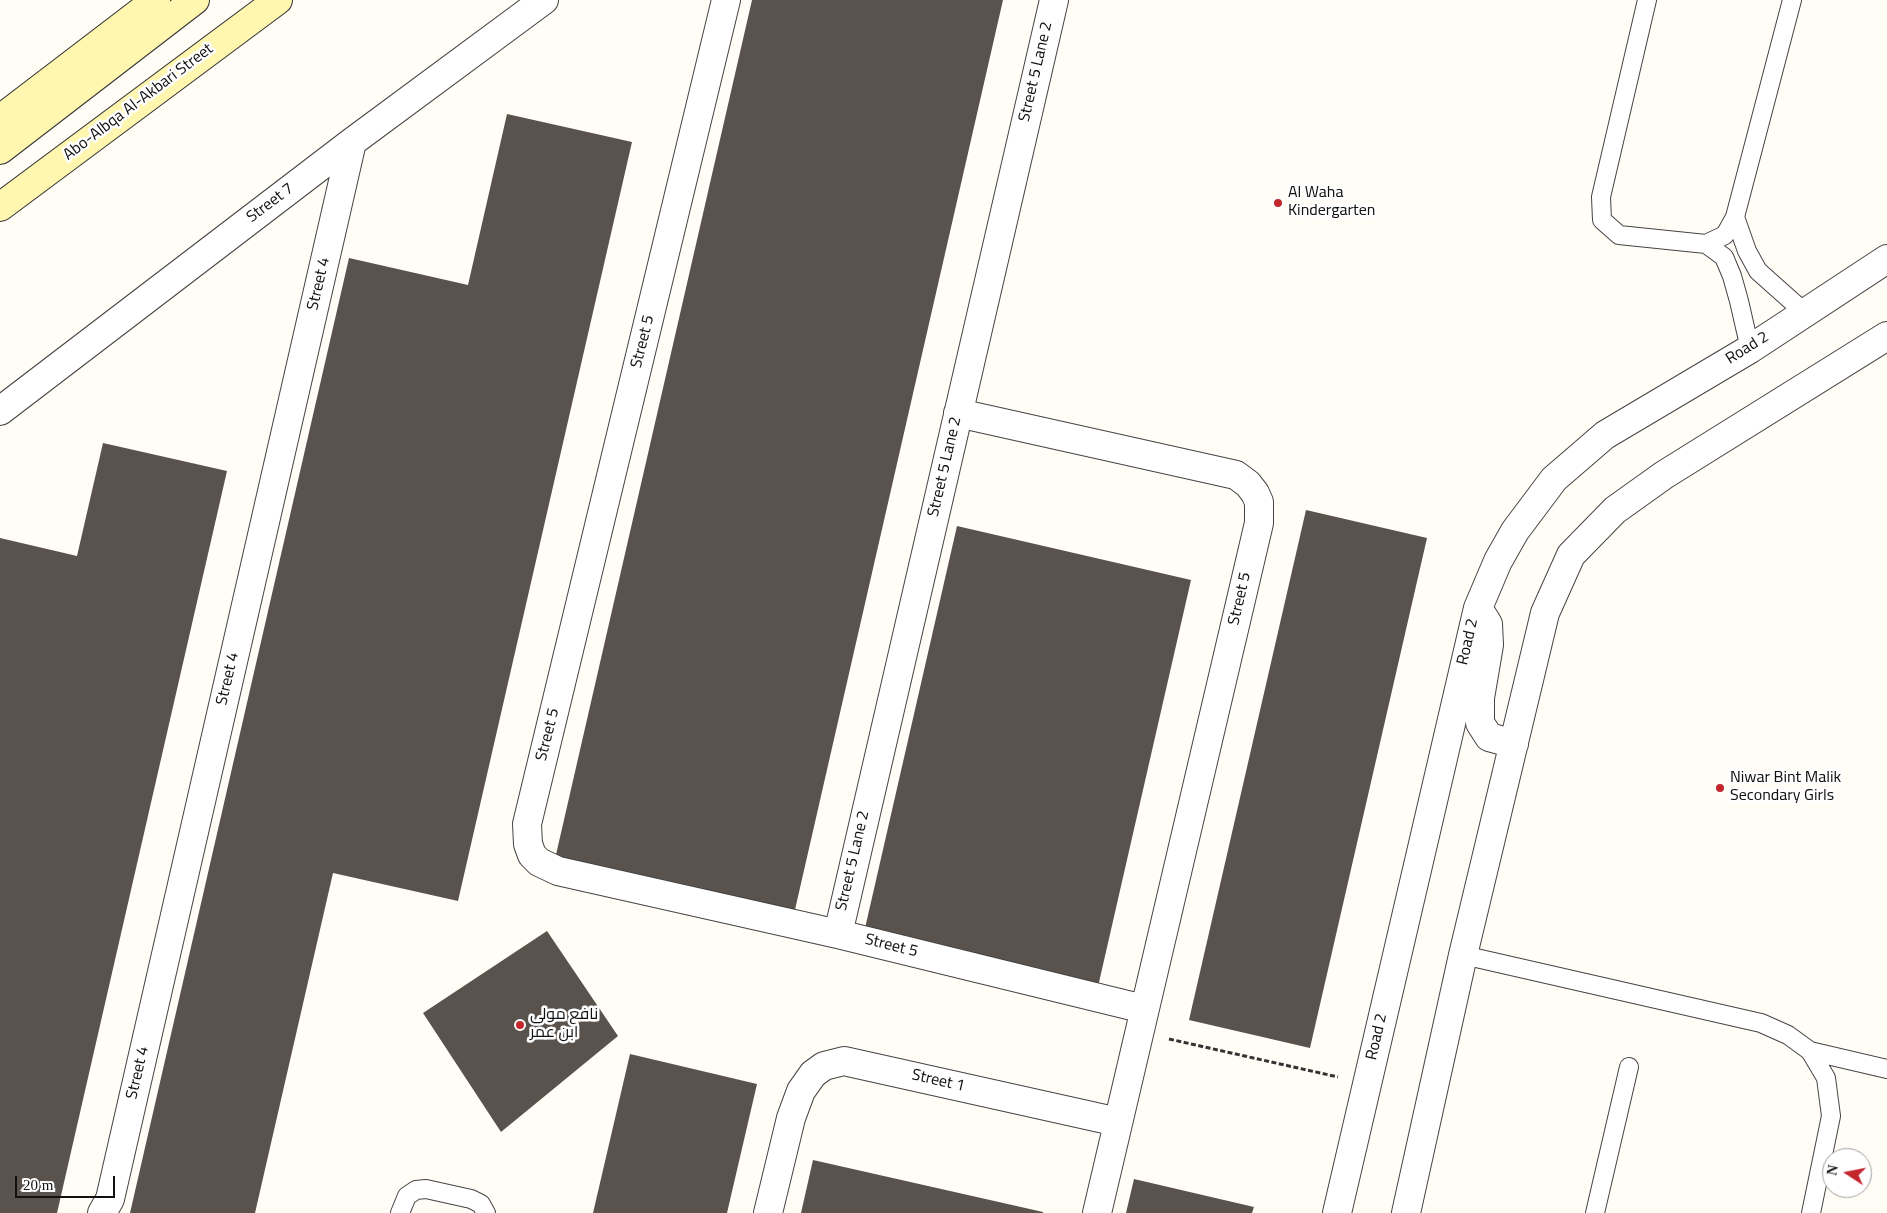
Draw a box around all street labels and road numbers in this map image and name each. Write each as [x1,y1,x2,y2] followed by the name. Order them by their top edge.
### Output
[1016,20,1058,124] street label: Street 5 Lane 2
[60,40,218,166] street label: Abo-Albqa Al-Akbari Street
[244,180,298,228] street label: Street 7
[305,256,335,312] street label: Street 4
[628,314,660,370] street label: Street 5
[1723,328,1773,370] street label: Road 2
[925,415,967,519] street label: Street 5 Lane 2
[1226,571,1256,627] street label: Street 5
[1454,617,1484,667] street label: Road 2
[214,651,244,707] street label: Street 4
[533,707,565,763] street label: Street 5
[833,809,875,913] street label: Street 5 Lane 2
[863,931,919,963] street label: Street 5
[1363,1012,1393,1062] street label: Road 2
[124,1045,154,1101] street label: Street 4
[910,1067,966,1097] street label: Street 1

